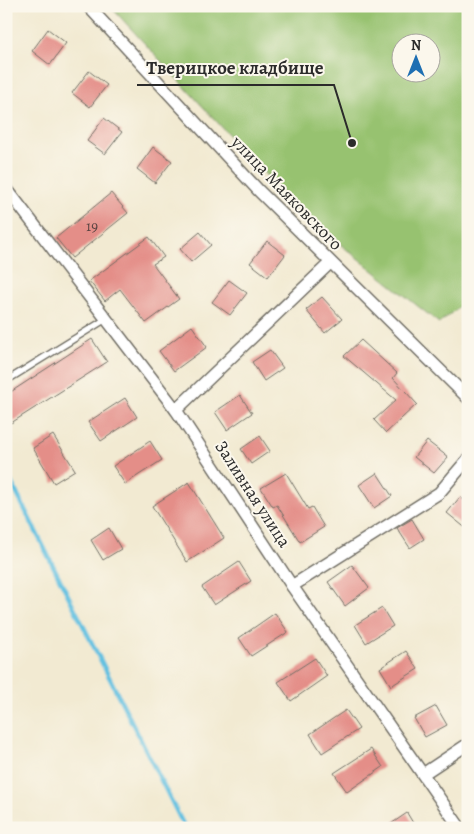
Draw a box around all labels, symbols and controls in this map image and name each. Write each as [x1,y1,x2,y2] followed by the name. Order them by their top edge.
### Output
[392,32,442,82] north arrow
[411,36,421,55] text: N
[137,51,334,85] callout: Тверицкое кладбище
[146,55,324,81] text: Тверицкое кладбище
[225,130,348,256] street label: улица Маяковского
[86,216,98,236] house number: 19
[209,436,297,553] street label: Заливная улица

